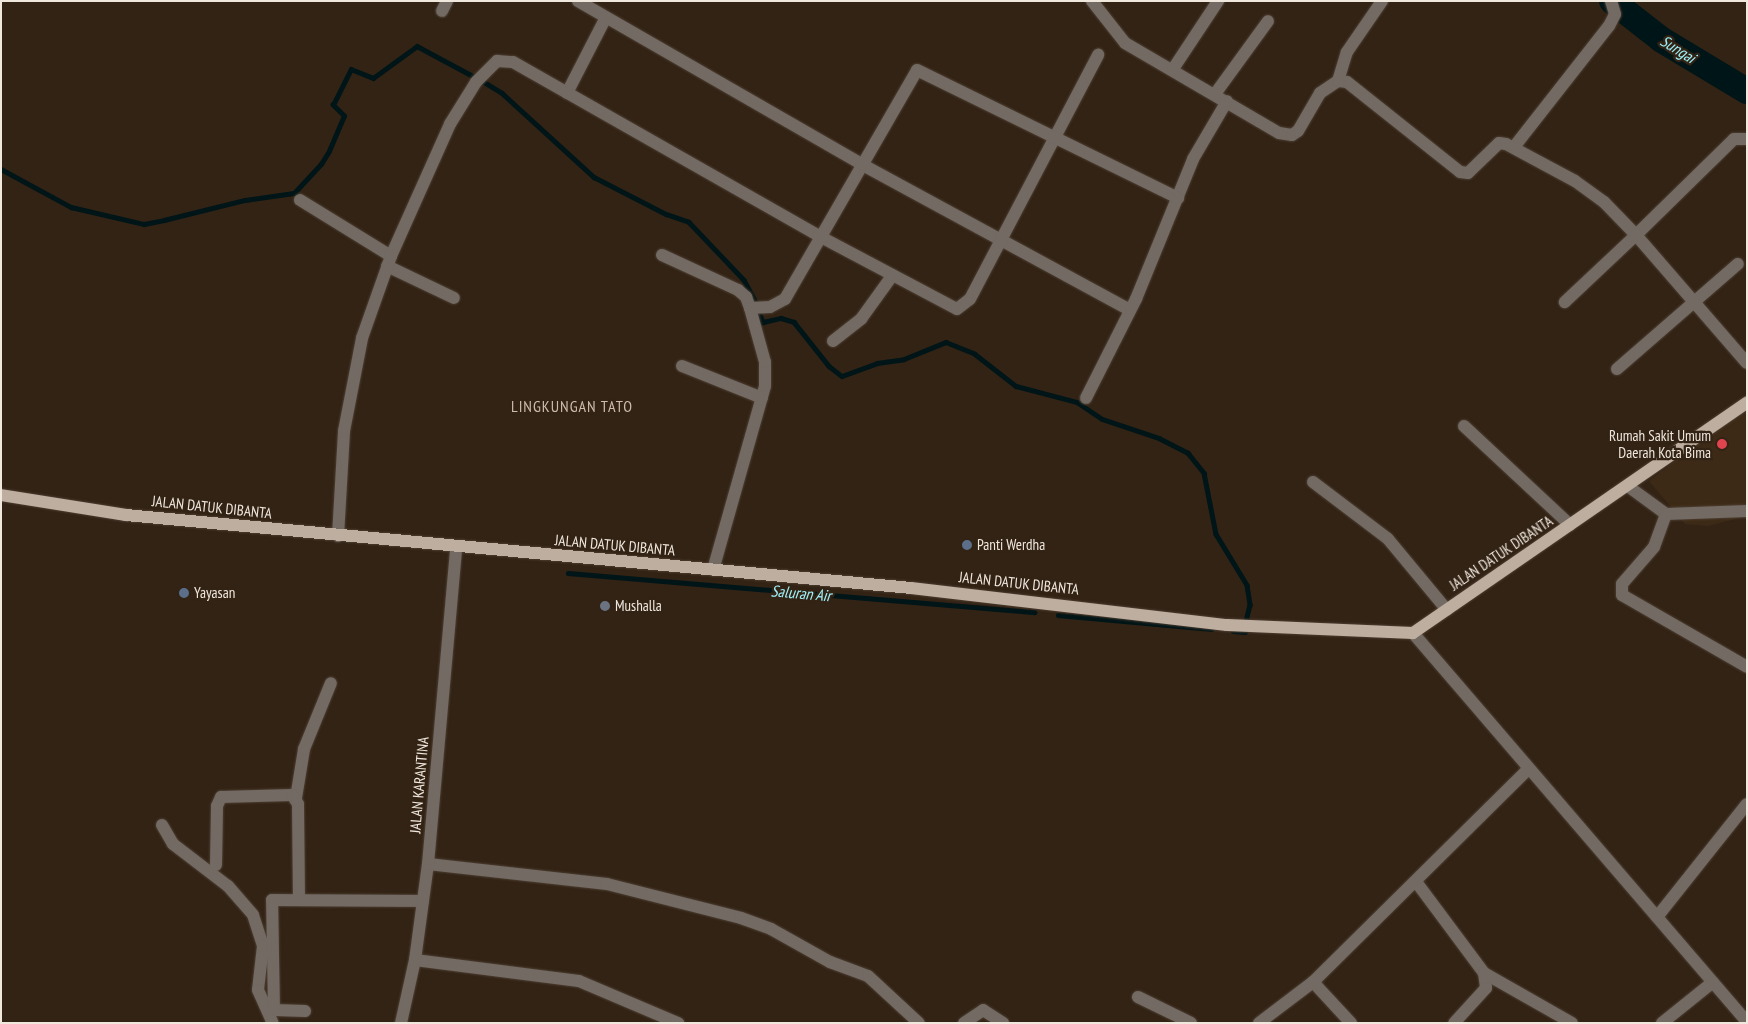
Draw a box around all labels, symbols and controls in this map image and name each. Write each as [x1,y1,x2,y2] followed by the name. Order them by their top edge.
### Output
[1657,31,1699,67] water label: Sungai
[509,396,635,416] district label: LINGKUNGAN TATO
[1609,426,1711,461] place label: Rumah Sakit Umum Daerah Kota Bima
[1715,437,1729,451] marker: Rumah Sakit Umum Daerah Kota Bima
[151,492,273,522] street label: JALAN DATUK DIBANTA
[1446,512,1556,594] street label: JALAN DATUK DIBANTA
[554,531,676,559] street label: JALAN DATUK DIBANTA
[977,536,1045,554] place label: Panti Werdha
[961,539,973,551] marker: Panti Werdha
[958,568,1080,598] street label: JALAN DATUK DIBANTA
[770,581,832,605] water label: Saluran Air
[194,584,235,602] place label: Yayasan
[178,587,190,599] marker: Yayasan
[615,597,662,615] place label: Mushalla
[599,600,611,612] marker: Mushalla
[406,736,432,834] street label: JALAN KARANTINA

